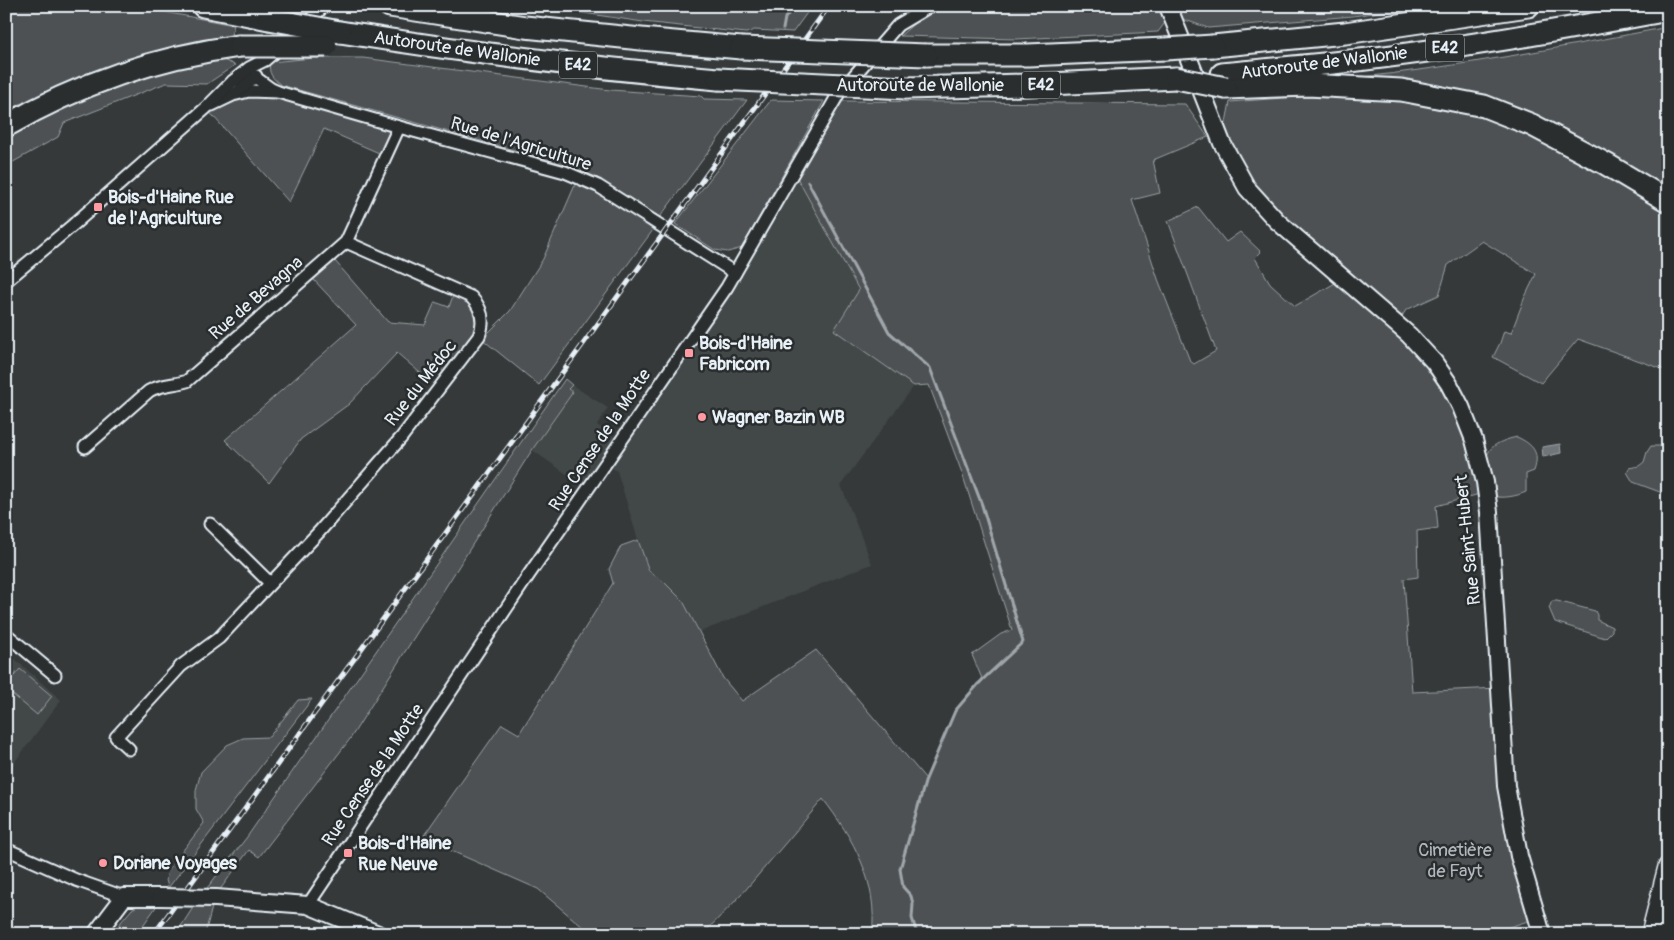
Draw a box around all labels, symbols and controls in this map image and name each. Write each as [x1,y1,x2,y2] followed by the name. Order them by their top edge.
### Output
[372,26,542,72] street label: Autoroute de Wallonie
[1426,34,1464,62] road number: E42
[1239,41,1409,85] street label: Autoroute de Wallonie
[559,52,597,78] road number: E42
[1022,72,1060,98] road number: E42
[836,74,1004,97] street label: Autoroute de Wallonie
[448,112,594,176] street label: Rue de l'Agriculture
[108,186,234,230] place label: Bois-d'Haine Rue de l'Agriculture
[92,201,104,213] marker: Bois-d'Haine Rue de l'Agriculture
[204,251,308,345] street label: Rue de Bevagna
[699,332,793,376] place label: Bois-d'Haine Fabricom
[380,335,462,431] street label: Rue du Médoc
[683,347,695,359] marker: Bois-d'Haine Fabricom
[544,364,656,516] street label: Rue Cense de la Motte
[712,406,845,429] place label: Wagner Bazin WB
[696,411,708,423] marker: Wagner Bazin WB
[1450,473,1486,606] street label: Rue Saint-Hubert
[317,699,429,851] street label: Rue Cense de la Motte
[358,832,452,876] place label: Bois-d'Haine Rue Neuve
[1418,839,1492,883] park label: Cimetière de Fayt
[342,847,354,859] marker: Bois-d'Haine Rue Neuve
[113,852,238,875] place label: Doriane Voyages
[97,857,109,869] marker: Doriane Voyages

